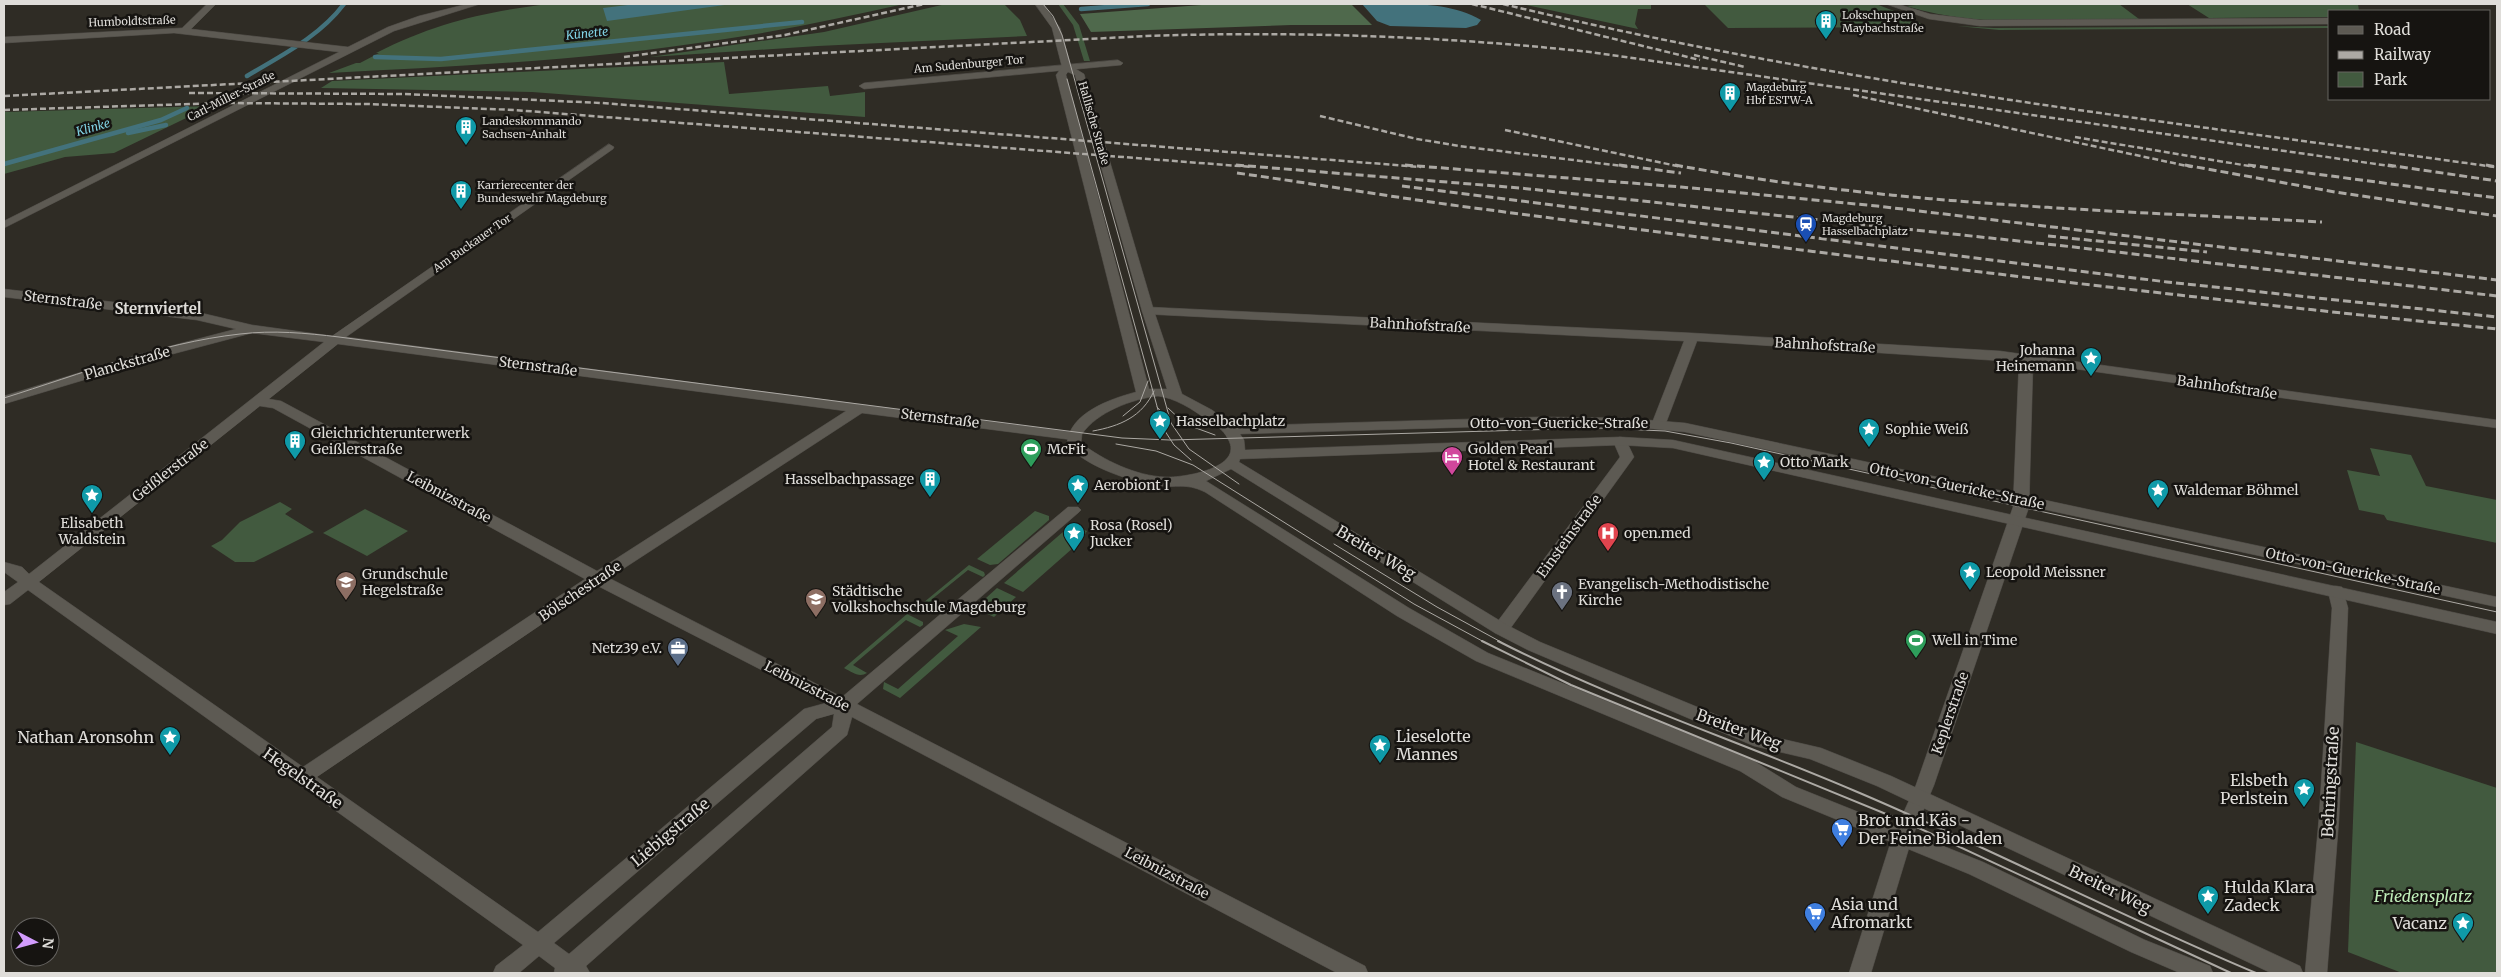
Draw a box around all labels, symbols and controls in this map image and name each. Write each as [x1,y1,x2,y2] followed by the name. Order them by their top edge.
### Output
[1842,8,1924,35] place label: Lokschuppen Maybachstraße
[1814,9,1838,40] building icon: Lokschuppen Maybachstraße
[2328,10,2491,100] legend
[88,12,176,30] street label: Humboldtstraße
[2374,20,2410,39] text: Road
[564,23,609,43] water label: Künette
[2374,45,2431,64] text: Railway
[912,52,1025,76] street label: Am Sudenburger Tor
[185,68,278,124] street label: Carl-Miller-Straße
[2374,70,2408,89] text: Park
[1075,80,1113,167] street label: Hallische Straße
[1746,80,1813,107] place label: Magdeburg Hbf ESTW-A
[1718,81,1742,112] building icon: Magdeburg Hbf ESTW-A
[482,114,582,141] place label: Landeskommando Sachsen-Anhalt
[73,115,112,139] water label: Klinke
[454,115,478,146] building icon: Landeskommando Sachsen-Anhalt
[477,178,607,205] place label: Karrierecenter der Bundeswehr Magdeburg
[449,179,473,210] building icon: Karrierecenter der Bundeswehr Magdeburg
[429,211,514,276] street label: Am Buckauer Tor
[1822,211,1908,238] place label: Magdeburg Hasselbachplatz
[1794,212,1818,243] station icon: Magdeburg Hasselbachplatz
[23,286,103,314] street label: Sternstraße
[114,299,202,318] district label: Sternviertel
[1369,313,1471,337] street label: Bahnhofstraße
[1774,333,1876,357] street label: Bahnhofstraße
[1996,341,2075,375] place label: Johanna Heinemann
[82,342,172,384] street label: Planckstraße
[2079,346,2103,377] place icon: Johanna Heinemann
[498,352,578,380] street label: Sternstraße
[2176,371,2278,403] street label: Bahnhofstraße
[900,404,980,432] street label: Sternstraße
[1148,409,1172,440] place icon: Hasselbachplatz
[1176,412,1286,430] place label: Hasselbachplatz
[1470,414,1648,432] street label: Otto-von-Guericke-Straße
[1857,417,1881,448] place icon: Sophie Weiß
[1885,420,1969,438] place label: Sophie Weiß
[311,424,470,458] place label: Gleichrichterunterwerk Geißlerstraße
[283,429,307,460] building icon: Gleichrichterunterwerk Geißlerstraße
[128,435,212,505] street label: Geißlerstraße
[1019,437,1043,468] sports icon: McFit
[1047,440,1086,458] place label: McFit
[1468,440,1595,474] place label: Golden Pearl Hotel & Restaurant
[1440,445,1464,476] hotel icon: Golden Pearl Hotel & Restaurant
[1752,450,1776,481] place icon: Otto Mark
[1780,453,1849,471] place label: Otto Mark
[1868,459,2046,513] street label: Otto-von-Guericke-Straße
[404,467,494,527] street label: Leibnizstraße
[918,467,942,498] building icon: Hasselbachpassage
[785,470,914,488] place label: Hasselbachpassage
[1066,473,1090,504] place icon: Aerobiont I
[1093,476,1169,494] place label: Aerobiont I
[2146,478,2170,509] place icon: Waldemar Böhmel
[2173,481,2299,499] place label: Waldemar Böhmel
[80,483,104,514] place icon: Elisabeth Waldstein
[1533,491,1605,581] street label: Einsteinstraße
[58,514,125,548] place label: Elisabeth Waldstein
[1089,516,1173,550] place label: Rosa (Rosel) Jucker
[1333,520,1420,584] street label: Breiter Weg
[1062,521,1086,552] place icon: Rosa (Rosel) Jucker
[1596,521,1620,552] hospital icon: open.med
[1624,524,1691,542] place label: open.med
[2264,544,2442,598] street label: Otto-von-Guericke-Straße
[535,557,625,625] street label: Bölschestraße
[1958,560,1982,591] place icon: Leopold Meissner
[1986,563,2106,581] place label: Leopold Meissner
[362,565,448,599] place label: Grundschule Hegelstraße
[334,570,358,601] school or university icon: Grundschule Hegelstraße
[1578,575,1769,609] place label: Evangelisch-Methodistische Kirche
[1550,580,1574,611] church icon: Evangelisch-Methodistische Kirche
[831,582,1026,616] place label: Städtische Volkshochschule Magdeburg
[804,587,828,618] school or university icon: Städtische Volkshochschule Magdeburg
[1904,628,1928,659] sports icon: Well in Time
[1931,631,2017,649] place label: Well in Time
[666,636,690,667] office icon: Netz39 e.V.
[592,639,662,657] place label: Netz39 e.V.
[761,657,853,715] street label: Leibnizstraße
[1927,669,1973,757] street label: Keplerstraße
[1694,704,1785,754] street label: Breiter Weg
[158,725,182,756] place icon: Nathan Aronsohn
[1396,726,1471,764] place label: Lieselotte Mannes
[2317,726,2343,838] street label: Behringstraße
[18,727,154,747] place label: Nathan Aronsohn
[1368,733,1392,764] place icon: Lieselotte Mannes
[259,743,347,813] street label: Hegelstraße
[2220,770,2288,808] place label: Elsbeth Perlstein
[2292,777,2316,808] place icon: Elsbeth Perlstein
[627,793,713,871] street label: Liebigstraße
[1858,810,2003,848] place label: Brot und Käs - Der Feine Bioladen
[1830,817,1854,848] supermarket icon: Brot und Käs - Der Feine Bioladen
[1122,843,1212,903] street label: Leibnizstraße
[2065,860,2155,918] street label: Breiter Weg
[2224,877,2315,915] place label: Hulda Klara Zadeck
[2196,884,2220,915] place icon: Hulda Klara Zadeck
[2373,886,2473,906] park label: Friedensplatz
[1830,894,1913,932] place label: Asia und Afromarkt
[1803,901,1827,932] supermarket icon: Asia und Afromarkt
[2451,911,2475,942] place icon: Vacanz
[2392,913,2447,933] place label: Vacanz
[10,917,60,967] north arrow
[38,937,57,950] text: N

